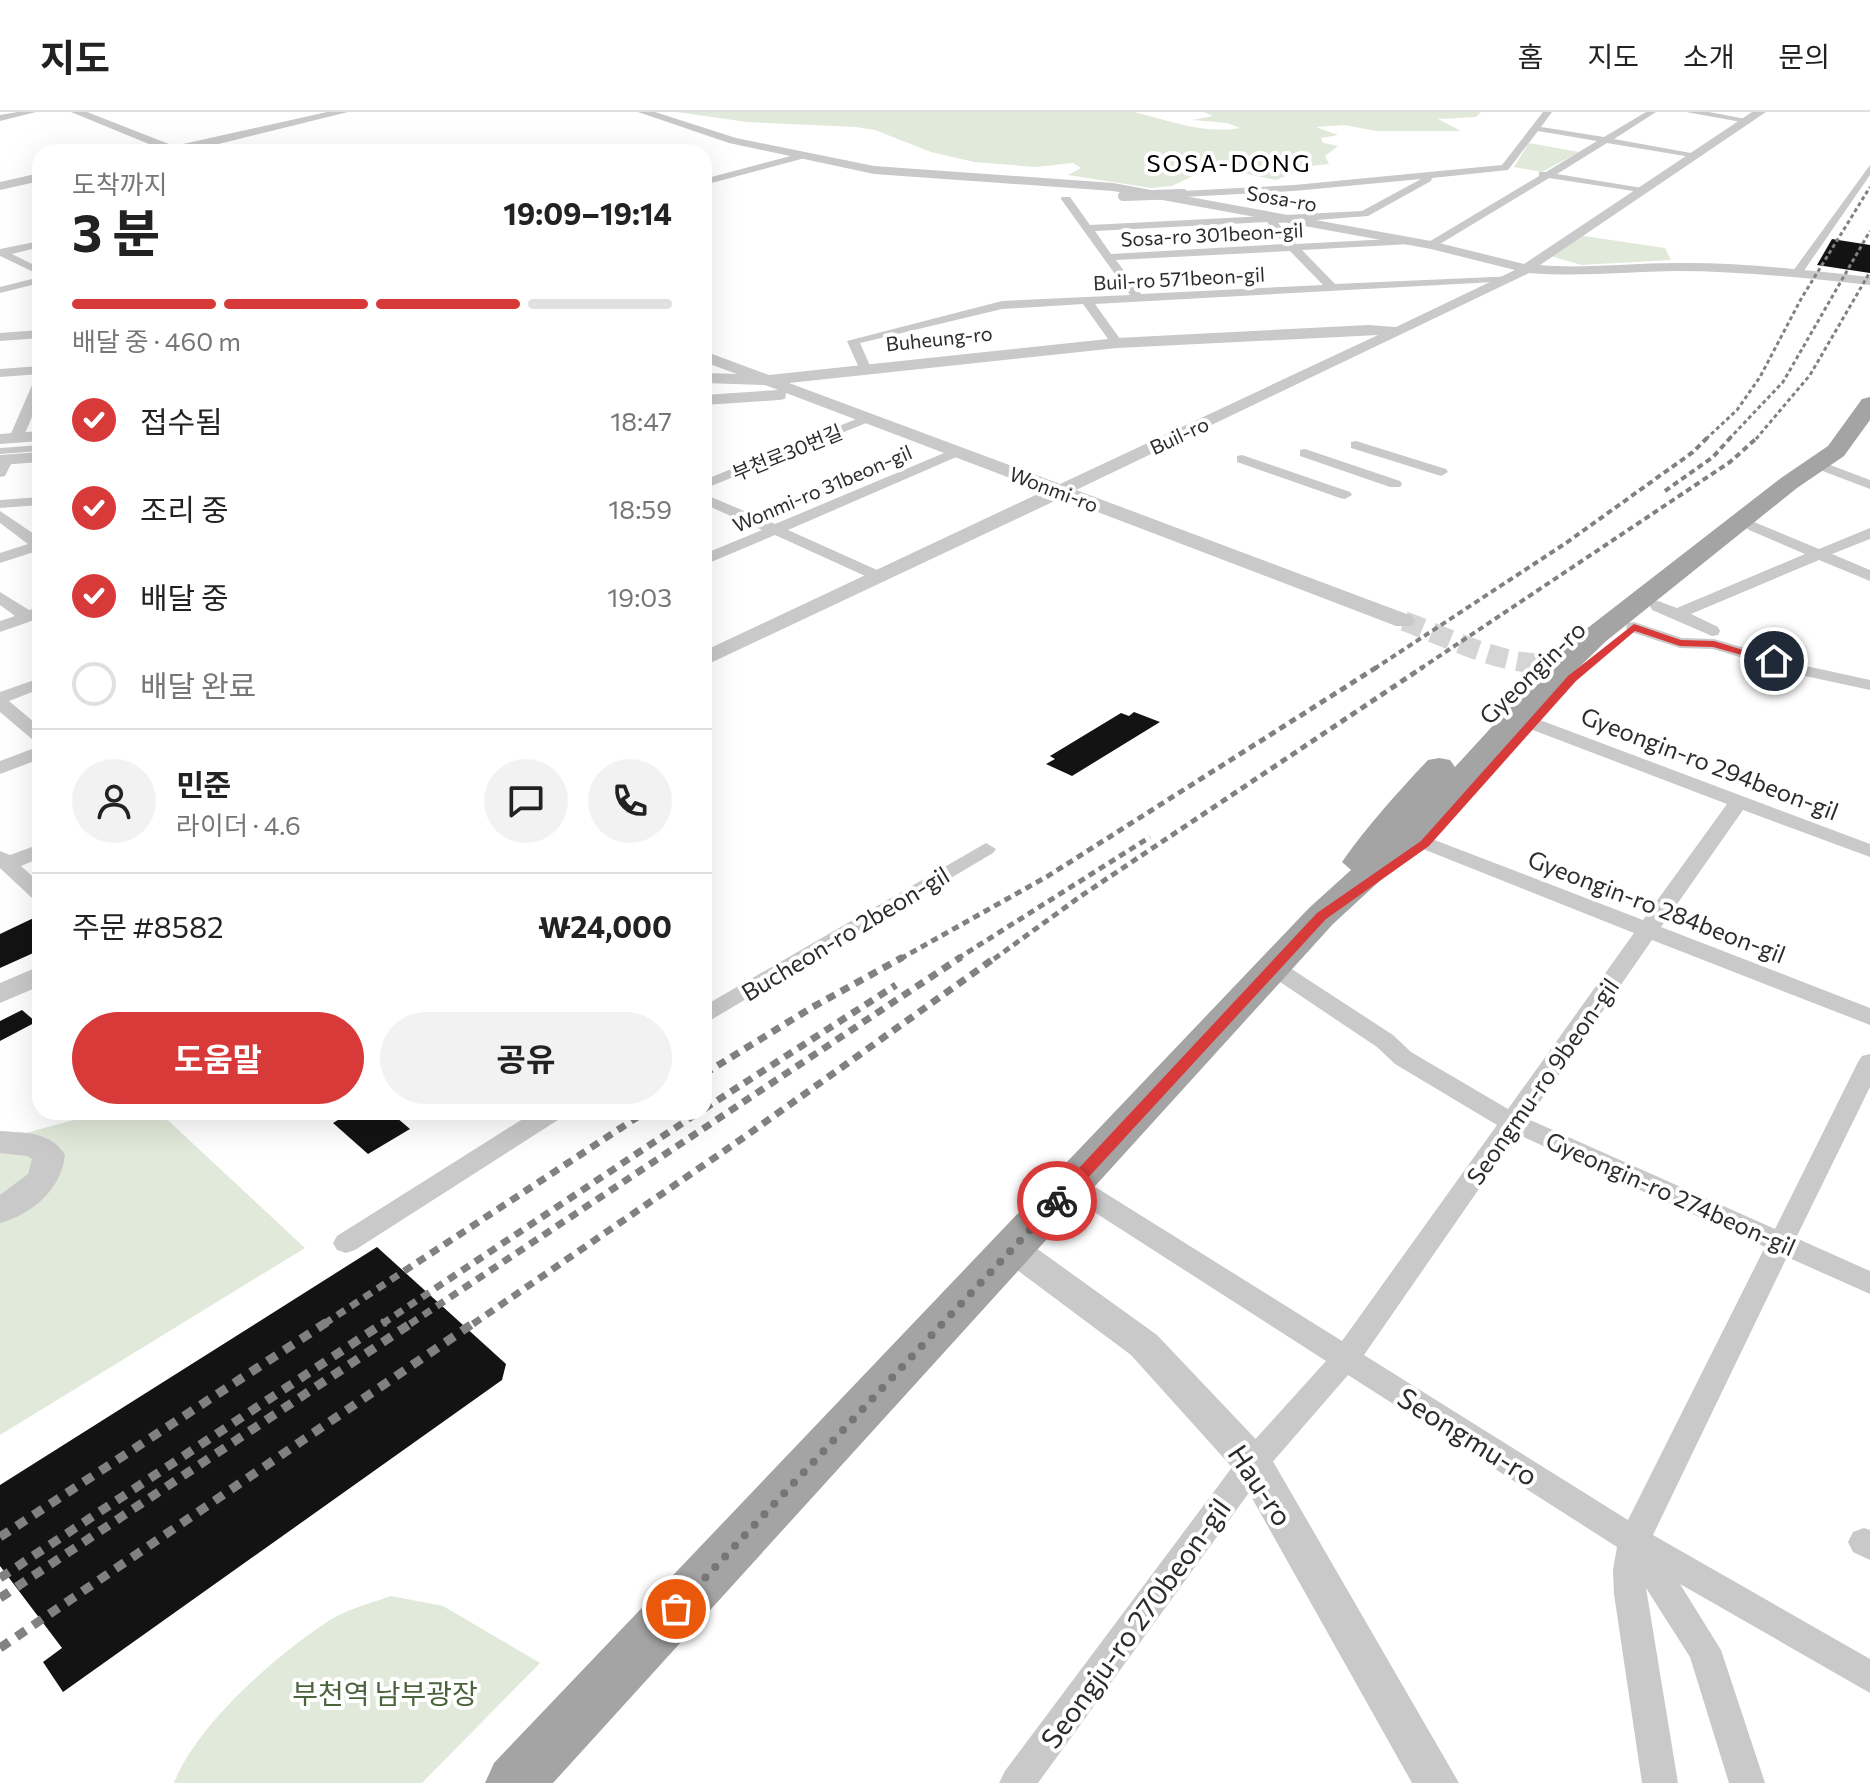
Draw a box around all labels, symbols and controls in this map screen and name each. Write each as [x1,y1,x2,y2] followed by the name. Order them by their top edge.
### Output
[40,33,110,80] text: 지도
[1518,39,1543,73] text: 홈
[1587,39,1639,73] text: 지도
[1683,39,1734,73] text: 소개
[1778,39,1830,73] text: 문의
[1147,148,1311,177] district label: SOSA-DONG
[72,168,168,199] text: 도착까지
[1245,180,1319,216] street label: Sosa-ro
[503,194,672,231] text: 19:09–19:14
[72,199,160,263] text: 3 분
[1120,217,1304,251] street label: Sosa-ro 301beon-gil
[1092,262,1266,294] street label: Buil-ro 571beon-gil
[884,320,994,356] street label: Buheung-ro
[72,325,241,356] text: 배달 중 · 460 m
[72,398,116,442] icon: check
[140,402,223,439] text: 접수됨
[610,405,672,436] text: 18:47
[1146,411,1212,459] street label: Buil-ro
[729,419,845,485] street label: 부천로30번길
[729,439,915,537] street label: Wonmi-ro 31beon-gil
[1006,461,1102,517] street label: Wonmi-ro
[72,486,116,530] icon: check
[140,490,229,527] text: 조리 중
[608,493,672,524] text: 18:59
[72,574,116,618] icon: check
[140,578,229,615] text: 배달 중
[607,581,672,612] text: 19:03
[1473,614,1591,730] street label: Gyeongin-ro
[1740,627,1808,695] pin
[1752,639,1796,683] icon: home
[140,666,256,703] text: 배달 완료
[1577,700,1843,826] street label: Gyeongin-ro 294beon-gil
[72,759,156,843] button: person
[484,759,568,843] button: chat
[588,759,672,843] button: phone
[176,765,231,802] text: 민준
[176,809,301,840] text: 라이더 · 4.6
[1524,843,1790,969] street label: Gyeongin-ro 284beon-gil
[736,859,954,1007] street label: Bucheon-ro 2beon-gil
[72,907,224,944] text: 주문 #8582
[538,907,672,944] text: ₩24,000
[1460,972,1624,1190] street label: Seongmu-ro 9beon-gil
[72,1012,364,1104] button: 도움말
[380,1012,672,1104] button: 공유
[1542,1125,1800,1261] street label: Gyeongin-ro 274beon-gil
[1017,1161,1097,1241] courier
[1035,1179,1079,1223] icon: bike
[1392,1380,1544,1492] street label: Seongmu-ro
[1222,1438,1300,1532] street label: Hau-ro
[1033,1491,1237,1755] street label: Seongju-ro 270beon-gil
[642,1575,710,1643] pin
[654,1587,698,1631] icon: bag
[292,1676,478,1710] park label: 부천역 남부광장

